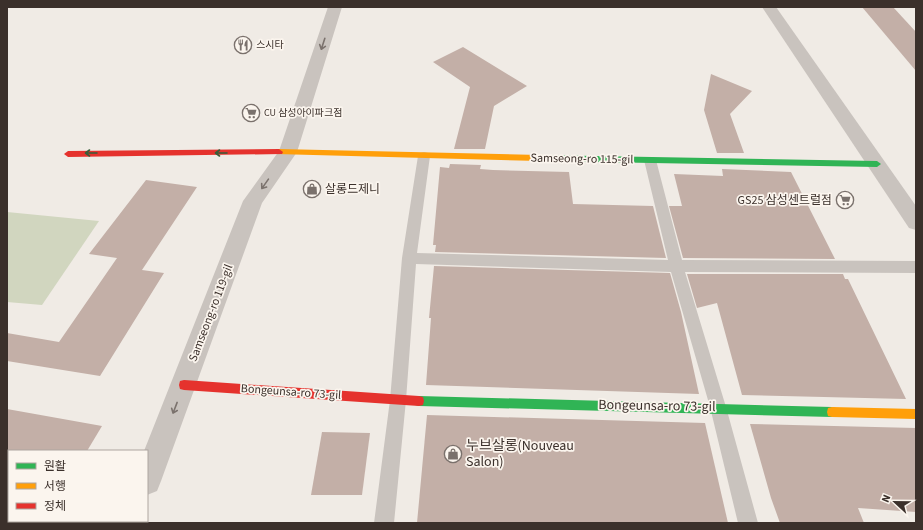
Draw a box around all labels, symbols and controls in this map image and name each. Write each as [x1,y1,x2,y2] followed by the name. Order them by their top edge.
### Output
[233,35,253,55] restaurant icon: 스시타
[319,37,326,50] one-way arrow
[256,38,284,52] place label: 스시타
[241,103,261,123] supermarket icon: CU 삼성아이파크점
[264,106,342,120] place label: CU 삼성아이파크점
[85,149,98,157] one-way arrow
[215,149,228,157] one-way arrow
[530,150,634,168] street label: Samseong-ro 115-gil
[261,178,269,189] one-way arrow
[302,179,322,199] shop icon: 살롱드제니
[325,181,380,198] place label: 살롱드제니
[835,190,855,210] supermarket icon: GS25 삼성센트럴점
[738,192,832,209] place label: GS25 삼성센트럴점
[185,262,237,364] street label: Samseong-ro 119-gil
[240,380,342,404] street label: Bongeunsa-ro 73-gil
[598,395,716,417] street label: Bongeunsa-ro 73-gil
[171,402,179,414] one-way arrow
[466,436,574,472] place label: 누브살롱(Nouveau Salon)
[443,444,463,464] shop icon: 누브살롱(Nouveau Salon)
[8,450,148,522] legend
[44,458,66,475] text: 원활
[44,478,66,495] text: 서행
[875,482,915,522] north arrow
[878,492,895,505] text: N
[44,498,66,515] text: 정체

